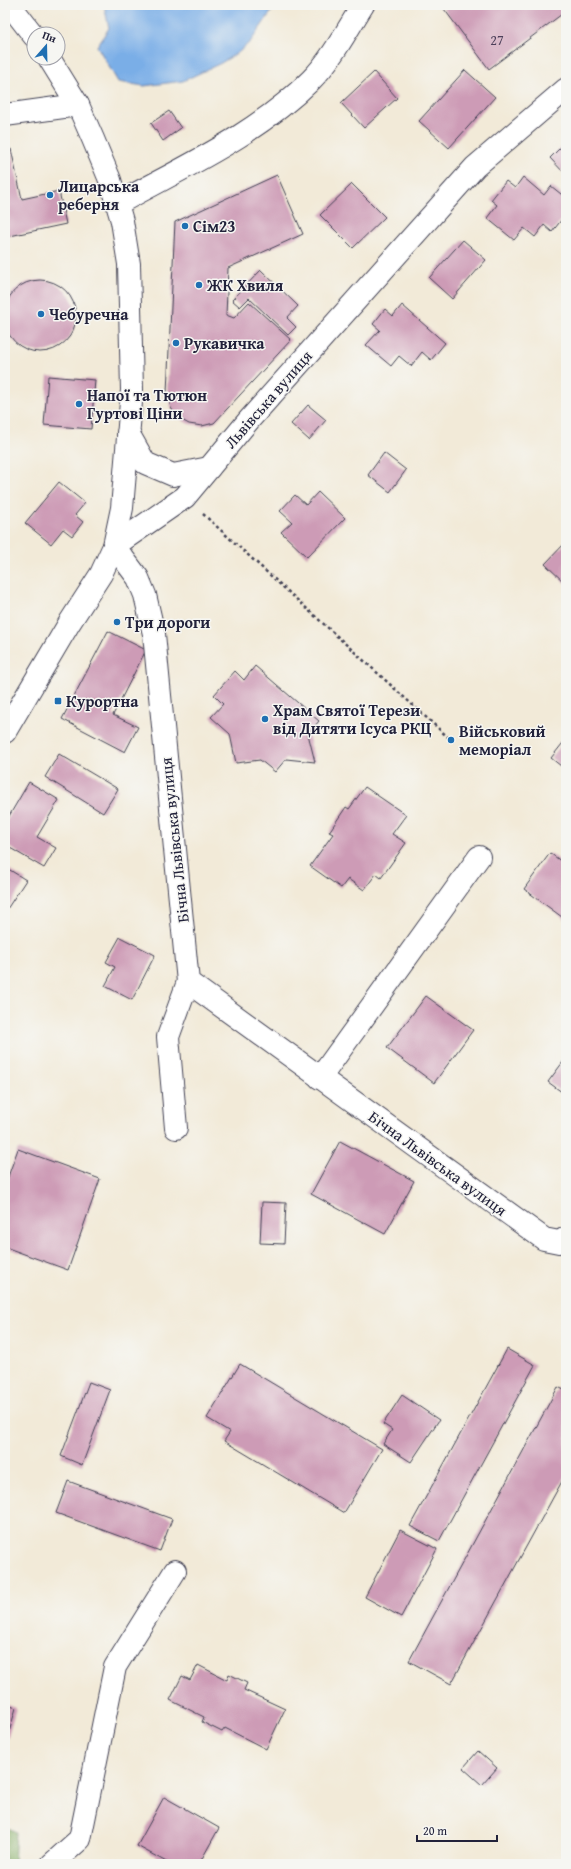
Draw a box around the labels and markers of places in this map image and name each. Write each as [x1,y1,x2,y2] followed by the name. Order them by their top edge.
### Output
[58,174,140,216] place label: Лицарська реберня
[45,190,55,200] marker: Лицарська реберня
[193,214,236,238] place label: Сім23
[180,221,190,231] marker: Сім23
[206,273,284,297] place label: ЖК Хвиля
[194,280,204,290] marker: ЖК Хвиля
[49,302,129,326] place label: Чебуречна
[36,309,46,319] marker: Чебуречна
[184,331,265,355] place label: Рукавичка
[171,338,181,348] marker: Рукавичка
[87,383,207,425] place label: Напої та Тютюн Гуртові Ціни
[74,399,84,409] marker: Напої та Тютюн Гуртові Ціни
[125,610,210,634] place label: Три дороги
[112,617,122,627] marker: Три дороги
[66,689,139,713] place label: Курортна
[53,696,63,706] marker: Курортна
[273,698,431,740] place label: Храм Святої Терези від Дитяти Ісуса РКЦ
[260,714,270,724] marker: Храм Святої Терези від Дитяти Ісуса РКЦ
[459,719,546,761] place label: Військовий меморіал
[446,735,456,745] marker: Військовий меморіал

